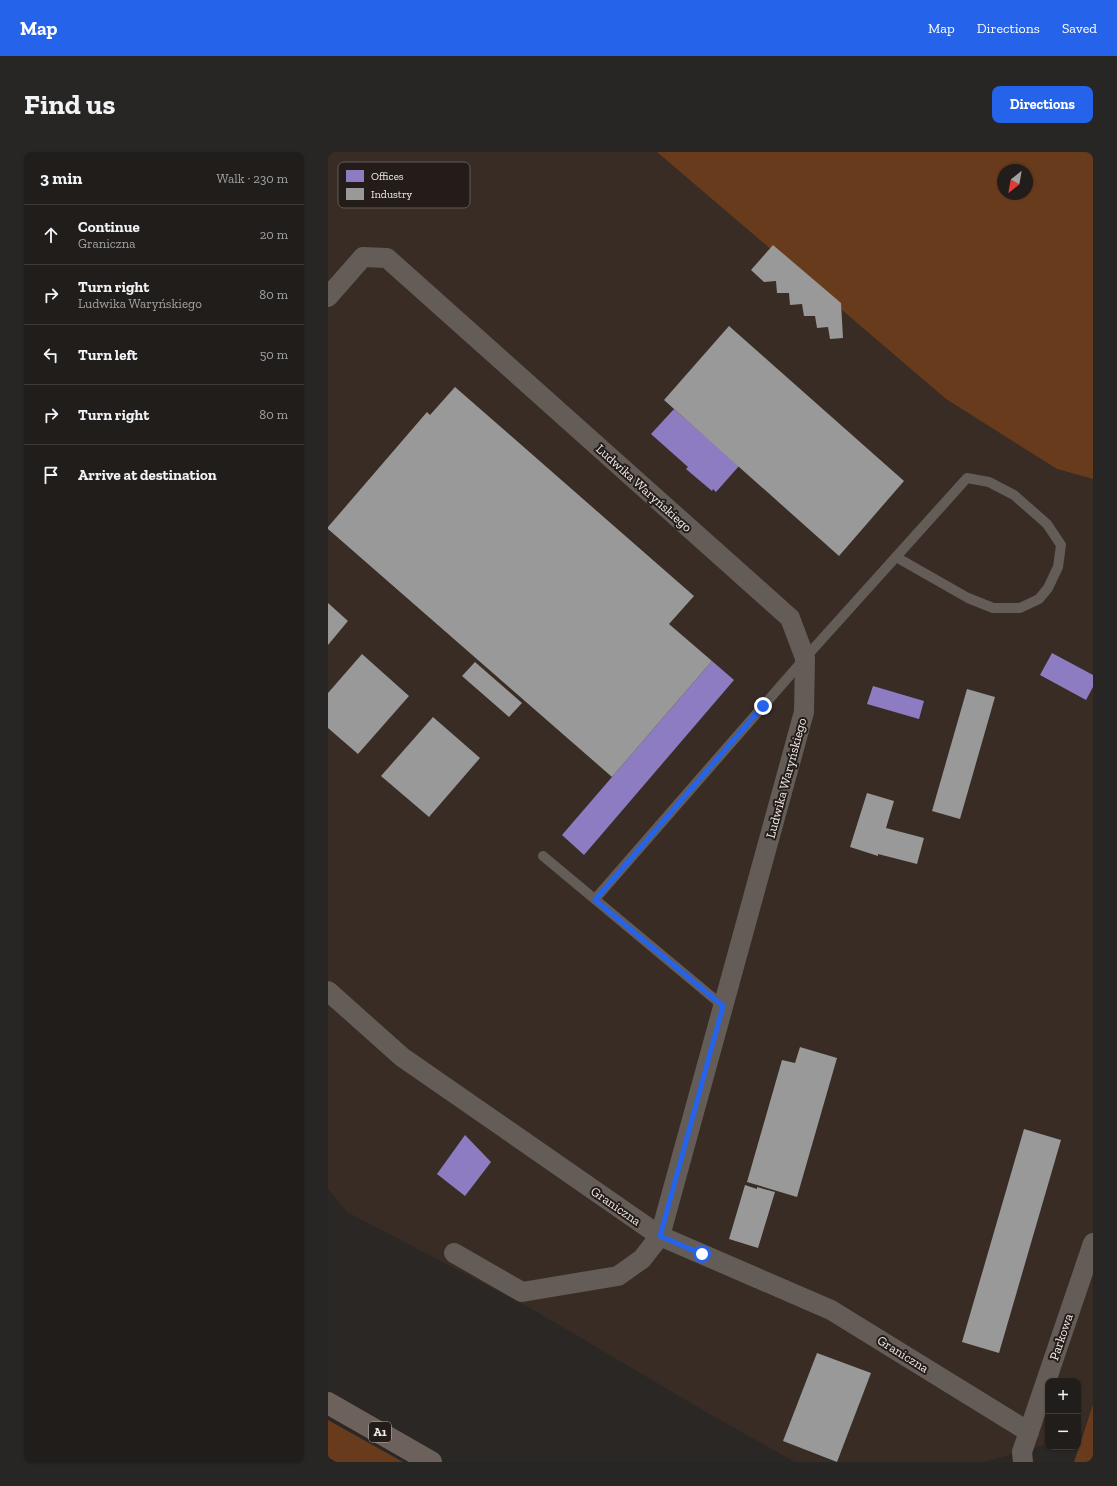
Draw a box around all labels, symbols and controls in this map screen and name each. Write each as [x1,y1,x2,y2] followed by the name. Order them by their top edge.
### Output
[20,17,57,40] text: Map
[928,20,955,37] text: Map
[977,20,1040,37] text: Directions
[1062,20,1097,37] text: Saved
[992,86,1093,123] button: Directions
[24,88,115,121] text: Find us
[338,162,470,208] legend
[997,164,1033,200] north arrow
[40,168,82,188] text: 3 min
[371,170,404,183] text: Offices
[216,171,288,186] text: Walk · 230 m
[371,188,413,201] text: Industry
[78,218,140,236] text: Continue
[40,224,62,246] icon: ahead
[260,227,288,242] text: 20 m
[78,236,136,251] text: Graniczna
[78,278,149,296] text: Turn right
[40,284,62,306] icon: right
[259,287,288,302] text: 80 m
[78,296,202,311] text: Ludwika Waryńskiego
[40,344,62,366] icon: left
[78,346,138,364] text: Turn left
[260,347,288,362] text: 50 m
[40,404,62,426] icon: right
[78,406,149,424] text: Turn right
[259,407,288,422] text: 80 m
[593,441,695,535] street label: Ludwika Waryńskiego
[40,464,62,486] icon: arrive
[78,466,217,484] text: Arrive at destination
[754,697,772,715] route end
[763,716,809,840] street label: Ludwika Waryńskiego
[588,1183,644,1229] street label: Graniczna
[693,1245,711,1263] route start
[1046,1311,1076,1362] street label: Parkowa
[875,1332,932,1376] street label: Graniczna
[1045,1378,1081,1450] map controls
[1045,1378,1081,1414] button: +
[1045,1414,1081,1450] button: −
[369,1422,391,1442] road number: A1

